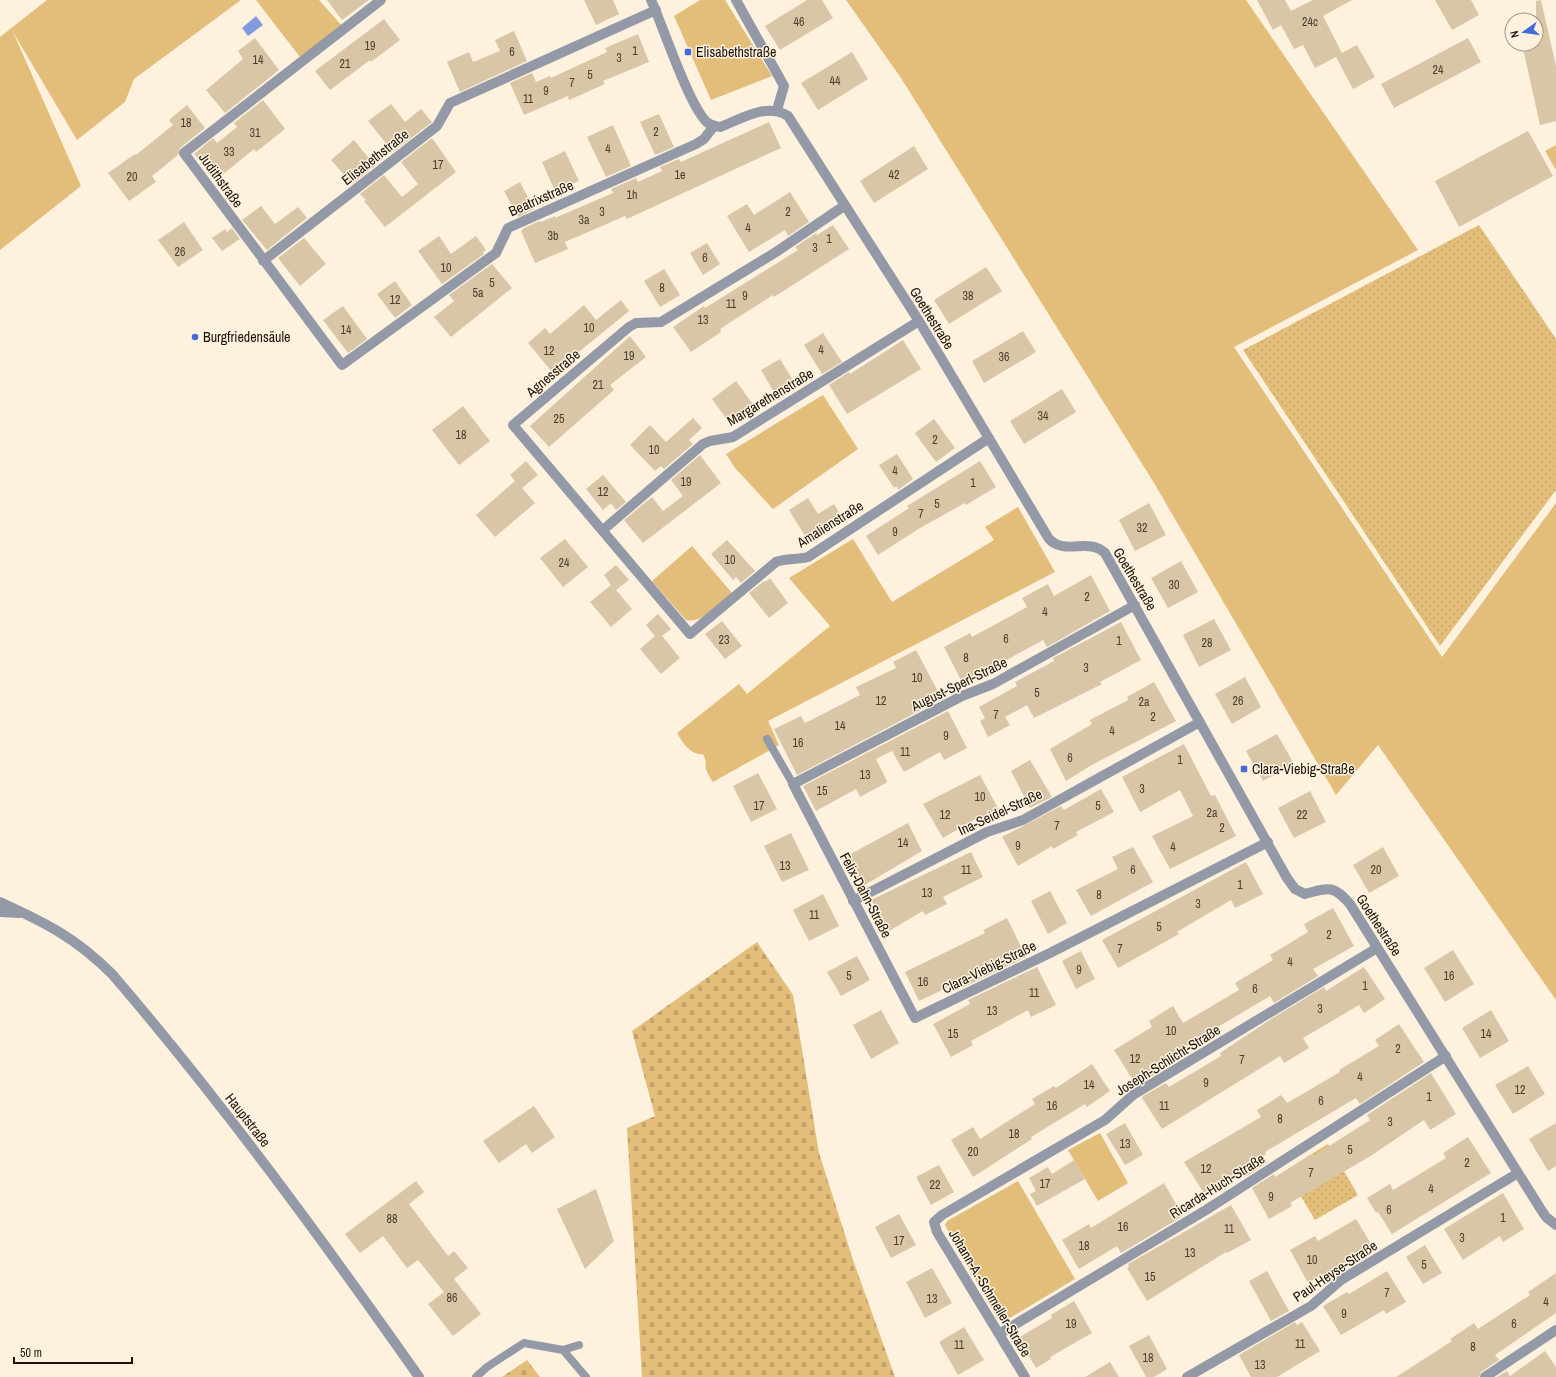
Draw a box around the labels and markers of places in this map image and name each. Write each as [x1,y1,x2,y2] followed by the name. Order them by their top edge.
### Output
[696,43,776,61] place label: Elisabethstraße
[683,47,693,57] marker: Elisabethstraße
[203,328,290,346] place label: Burgfriedensäule
[190,332,200,342] marker: Burgfriedensäule
[1252,760,1355,778] place label: Clara-Viebig-Straße
[1239,764,1249,774] marker: Clara-Viebig-Straße

